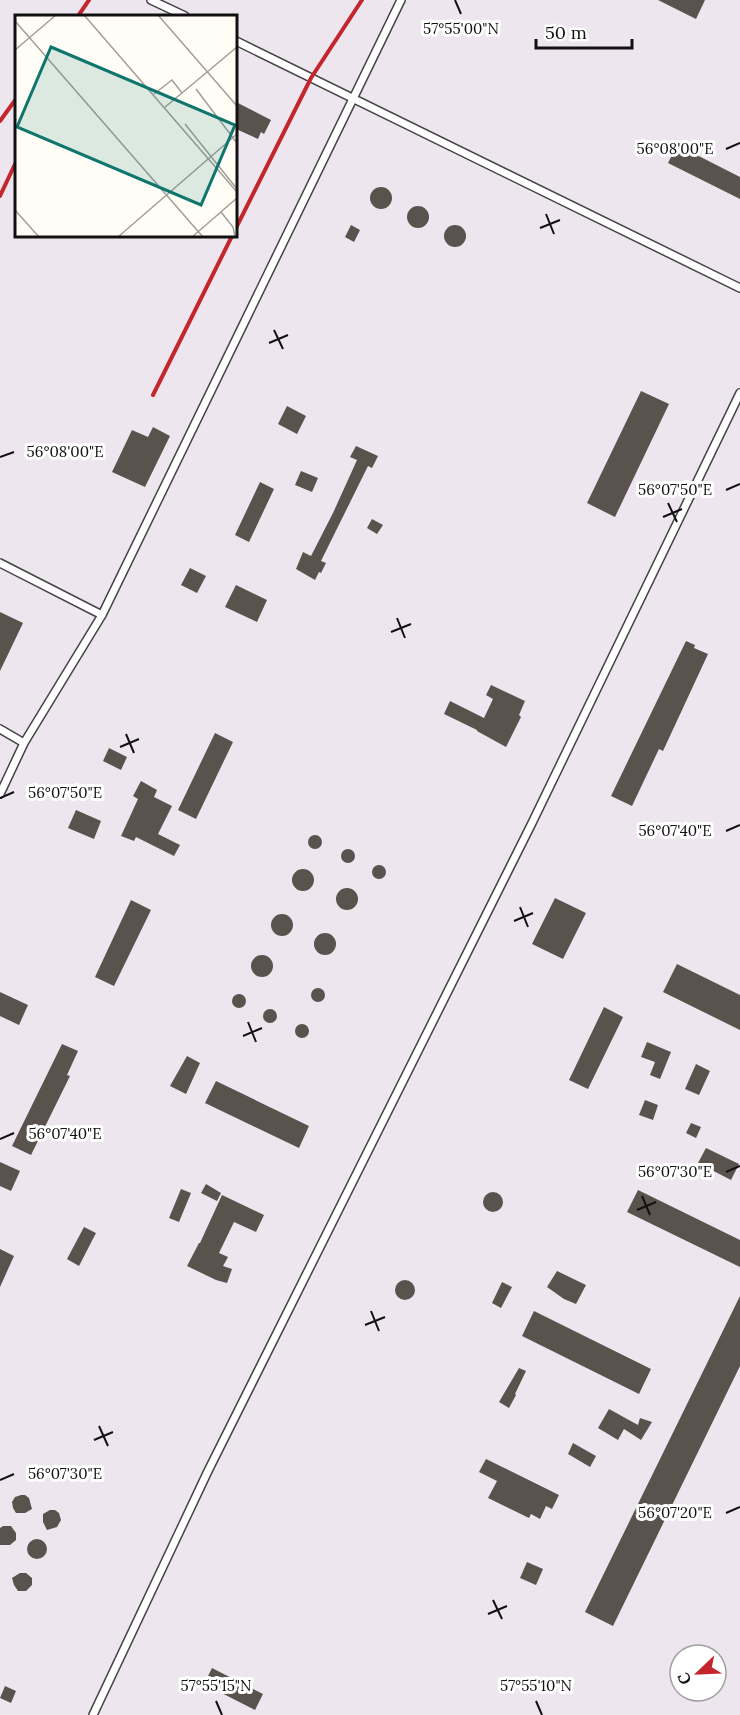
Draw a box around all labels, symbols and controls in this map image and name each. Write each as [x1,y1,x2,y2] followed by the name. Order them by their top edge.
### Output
[536,12,632,50] scale bar
[15,15,237,237] inset map
[423,19,499,38] text: 57°55'00"N
[545,21,587,44] text: 50 m
[637,139,713,158] text: 56°08'00"E
[27,442,103,461] text: 56°08'00"E
[638,480,712,499] text: 56°07'50"E
[28,783,102,802] text: 56°07'50"E
[638,821,712,840] text: 56°07'40"E
[28,1124,102,1143] text: 56°07'40"E
[638,1162,712,1181] text: 56°07'30"E
[28,1464,102,1483] text: 56°07'30"E
[638,1503,712,1522] text: 56°07'20"E
[668,1643,728,1703] north arrow
[673,1670,696,1688] text: С
[181,1676,251,1695] text: 57°55'15"N
[500,1676,572,1695] text: 57°55'10"N

